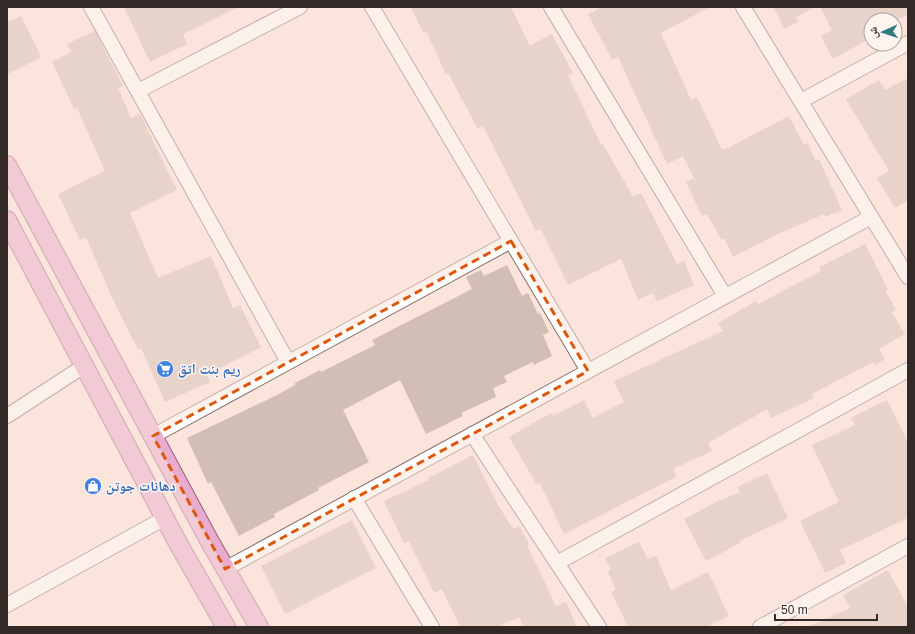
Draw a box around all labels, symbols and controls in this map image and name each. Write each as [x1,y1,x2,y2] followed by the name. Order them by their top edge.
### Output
[863,12,903,52] north arrow
[867,26,881,39] text: ش
[155,359,175,379] supermarket icon: ريم بنت اتق
[178,361,241,379] place label: ريم بنت اتق
[83,476,103,496] shop icon: دهانات جوتن
[106,478,176,495] place label: دهانات جوتن
[775,596,877,622] scale bar
[781,603,808,617] text: 50 m

